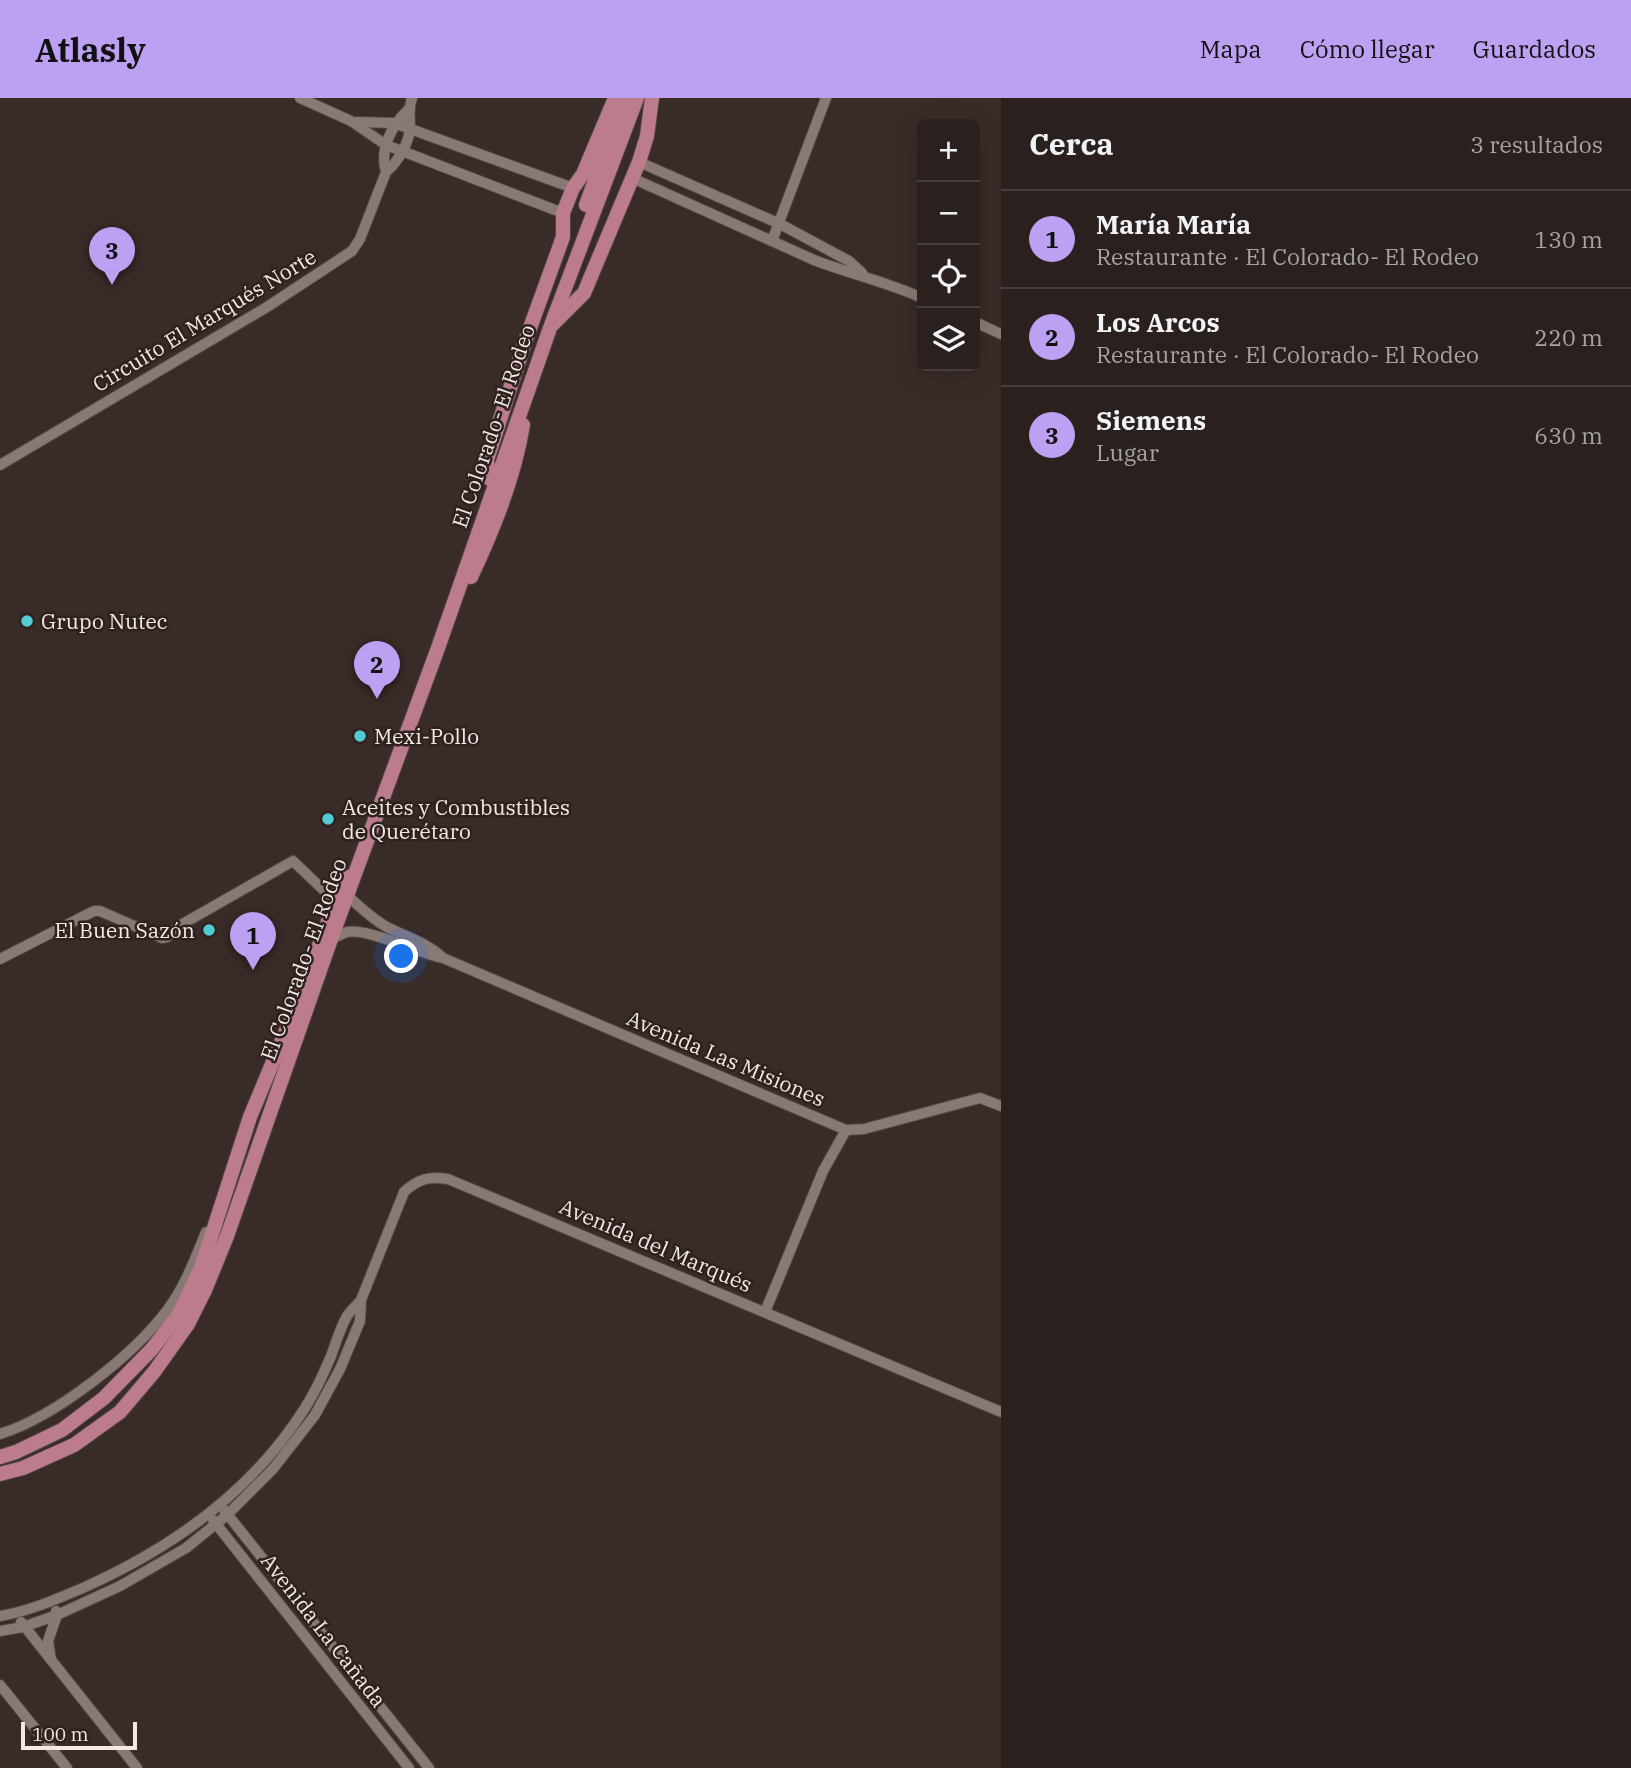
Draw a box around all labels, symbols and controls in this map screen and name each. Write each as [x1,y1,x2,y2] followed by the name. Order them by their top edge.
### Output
[35,28,146,71] text: Atlasly
[1200,33,1262,65] text: Mapa
[1300,33,1435,65] text: Cómo llegar
[1473,33,1596,65] text: Guardados
[917,119,980,371] map controls
[917,119,980,182] button: +
[1029,124,1114,163] text: Cerca
[1470,129,1603,159] text: 3 resultados
[917,182,980,245] button: −
[1096,207,1251,241] text: María María
[1045,224,1059,254] text: 1
[1534,224,1603,254] text: 130 m
[89,227,135,285] pin: 3
[1096,241,1479,271] text: Restaurante · El Colorado- El Rodeo
[87,242,321,398] street label: Circuito El Marqués Norte
[917,245,980,308] button: locate
[1096,305,1220,339] text: Los Arcos
[917,308,980,371] button: layers
[445,321,541,531] street label: El Colorado- El Rodeo
[1045,322,1059,352] text: 2
[1534,322,1603,352] text: 220 m
[1096,339,1479,369] text: Restaurante · El Colorado- El Rodeo
[1096,403,1206,437] text: Siemens
[1045,420,1059,450] text: 3
[1534,420,1603,450] text: 630 m
[1096,437,1159,467] text: Lugar
[41,607,168,635] place label: Grupo Nutec
[19,613,35,629] marker: Grupo Nutec
[354,641,400,699] pin: 2
[374,722,479,750] place label: Mexi-Pollo
[352,728,368,744] marker: Mexi-Pollo
[342,793,570,845] place label: Aceites y Combustibles de Querétaro
[320,811,336,827] marker: Aceites y Combustibles de Querétaro
[253,854,353,1064] street label: El Colorado- El Rodeo
[230,912,276,970] pin: 1
[54,916,195,944] place label: El Buen Sazón
[201,922,217,938] marker: El Buen Sazón
[384,939,418,973] your location
[623,1004,829,1112] street label: Avenida Las Misiones
[555,1192,757,1298] street label: Avenida del Marqués
[255,1547,393,1713] street label: Avenida La Cañada
[21,1719,136,1751] scale bar
[32,1722,89,1746] text: 100 m

